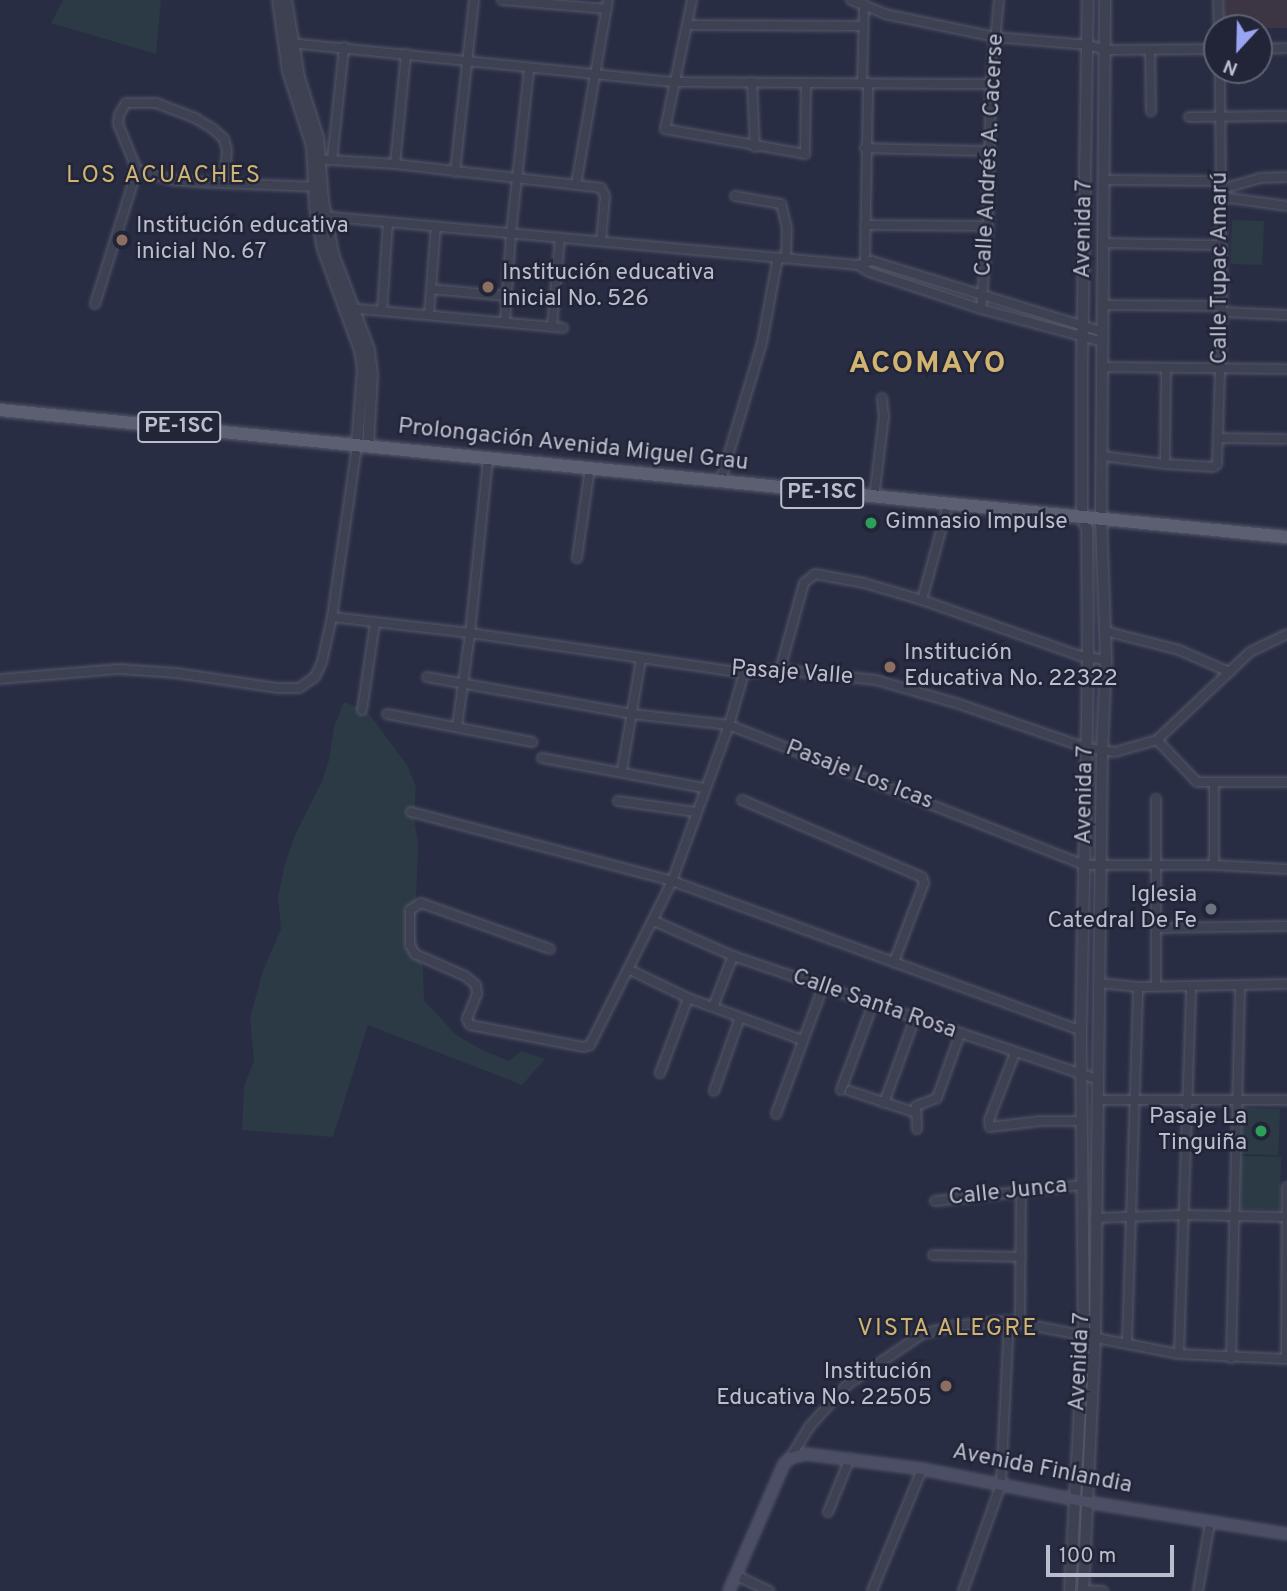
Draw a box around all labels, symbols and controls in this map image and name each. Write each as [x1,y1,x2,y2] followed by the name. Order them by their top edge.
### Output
[1203,14,1273,84] north arrow
[971,32,1011,278] street label: Calle Andrés A. Cacerse
[1220,53,1242,80] text: N
[67,163,261,191] district label: LOS ACUACHES
[1207,171,1235,365] street label: Calle Tupac Amarú
[1070,179,1100,279] street label: Avenida 7
[136,213,349,267] place label: Institución educativa inicial No. 67
[114,232,130,248] marker: Institución educativa inicial No. 67
[502,260,715,314] place label: Institución educativa inicial No. 526
[480,279,496,295] marker: Institución educativa inicial No. 526
[850,347,1006,383] district label: ACOMAYO
[137,410,221,444] road number: PE-1SC
[396,414,750,478] street label: Prolongación Avenida Miguel Grau
[780,476,864,510] road number: PE-1SC
[885,509,1068,537] place label: Gimnasio Impulse
[863,515,879,531] marker: Gimnasio Impulse
[904,640,1118,694] place label: Institución Educativa No. 22322
[730,656,854,692] street label: Pasaje Valle
[882,659,898,675] marker: Institución Educativa No. 22322
[781,735,937,817] street label: Pasaje Los Icas
[1071,745,1101,845] street label: Avenida 7
[1047,882,1197,936] place label: Iglesia Catedral De Fe
[1203,901,1219,917] marker: Iglesia Catedral De Fe
[788,964,960,1046] street label: Calle Santa Rosa
[1149,1104,1247,1158] place label: Pasaje La Tinguiña
[1253,1123,1269,1139] marker: Pasaje La Tinguiña
[947,1173,1069,1213] street label: Calle Junca
[1065,1311,1097,1413] street label: Avenida 7
[858,1316,1038,1344] district label: VISTA ALEGRE
[716,1359,932,1413] place label: Institución Educativa No. 22505
[938,1378,954,1394] marker: Institución Educativa No. 22505
[950,1439,1134,1501] street label: Avenida Finlandia
[1049,1532,1177,1576] scale bar
[1059,1543,1116,1570] text: 100 m

